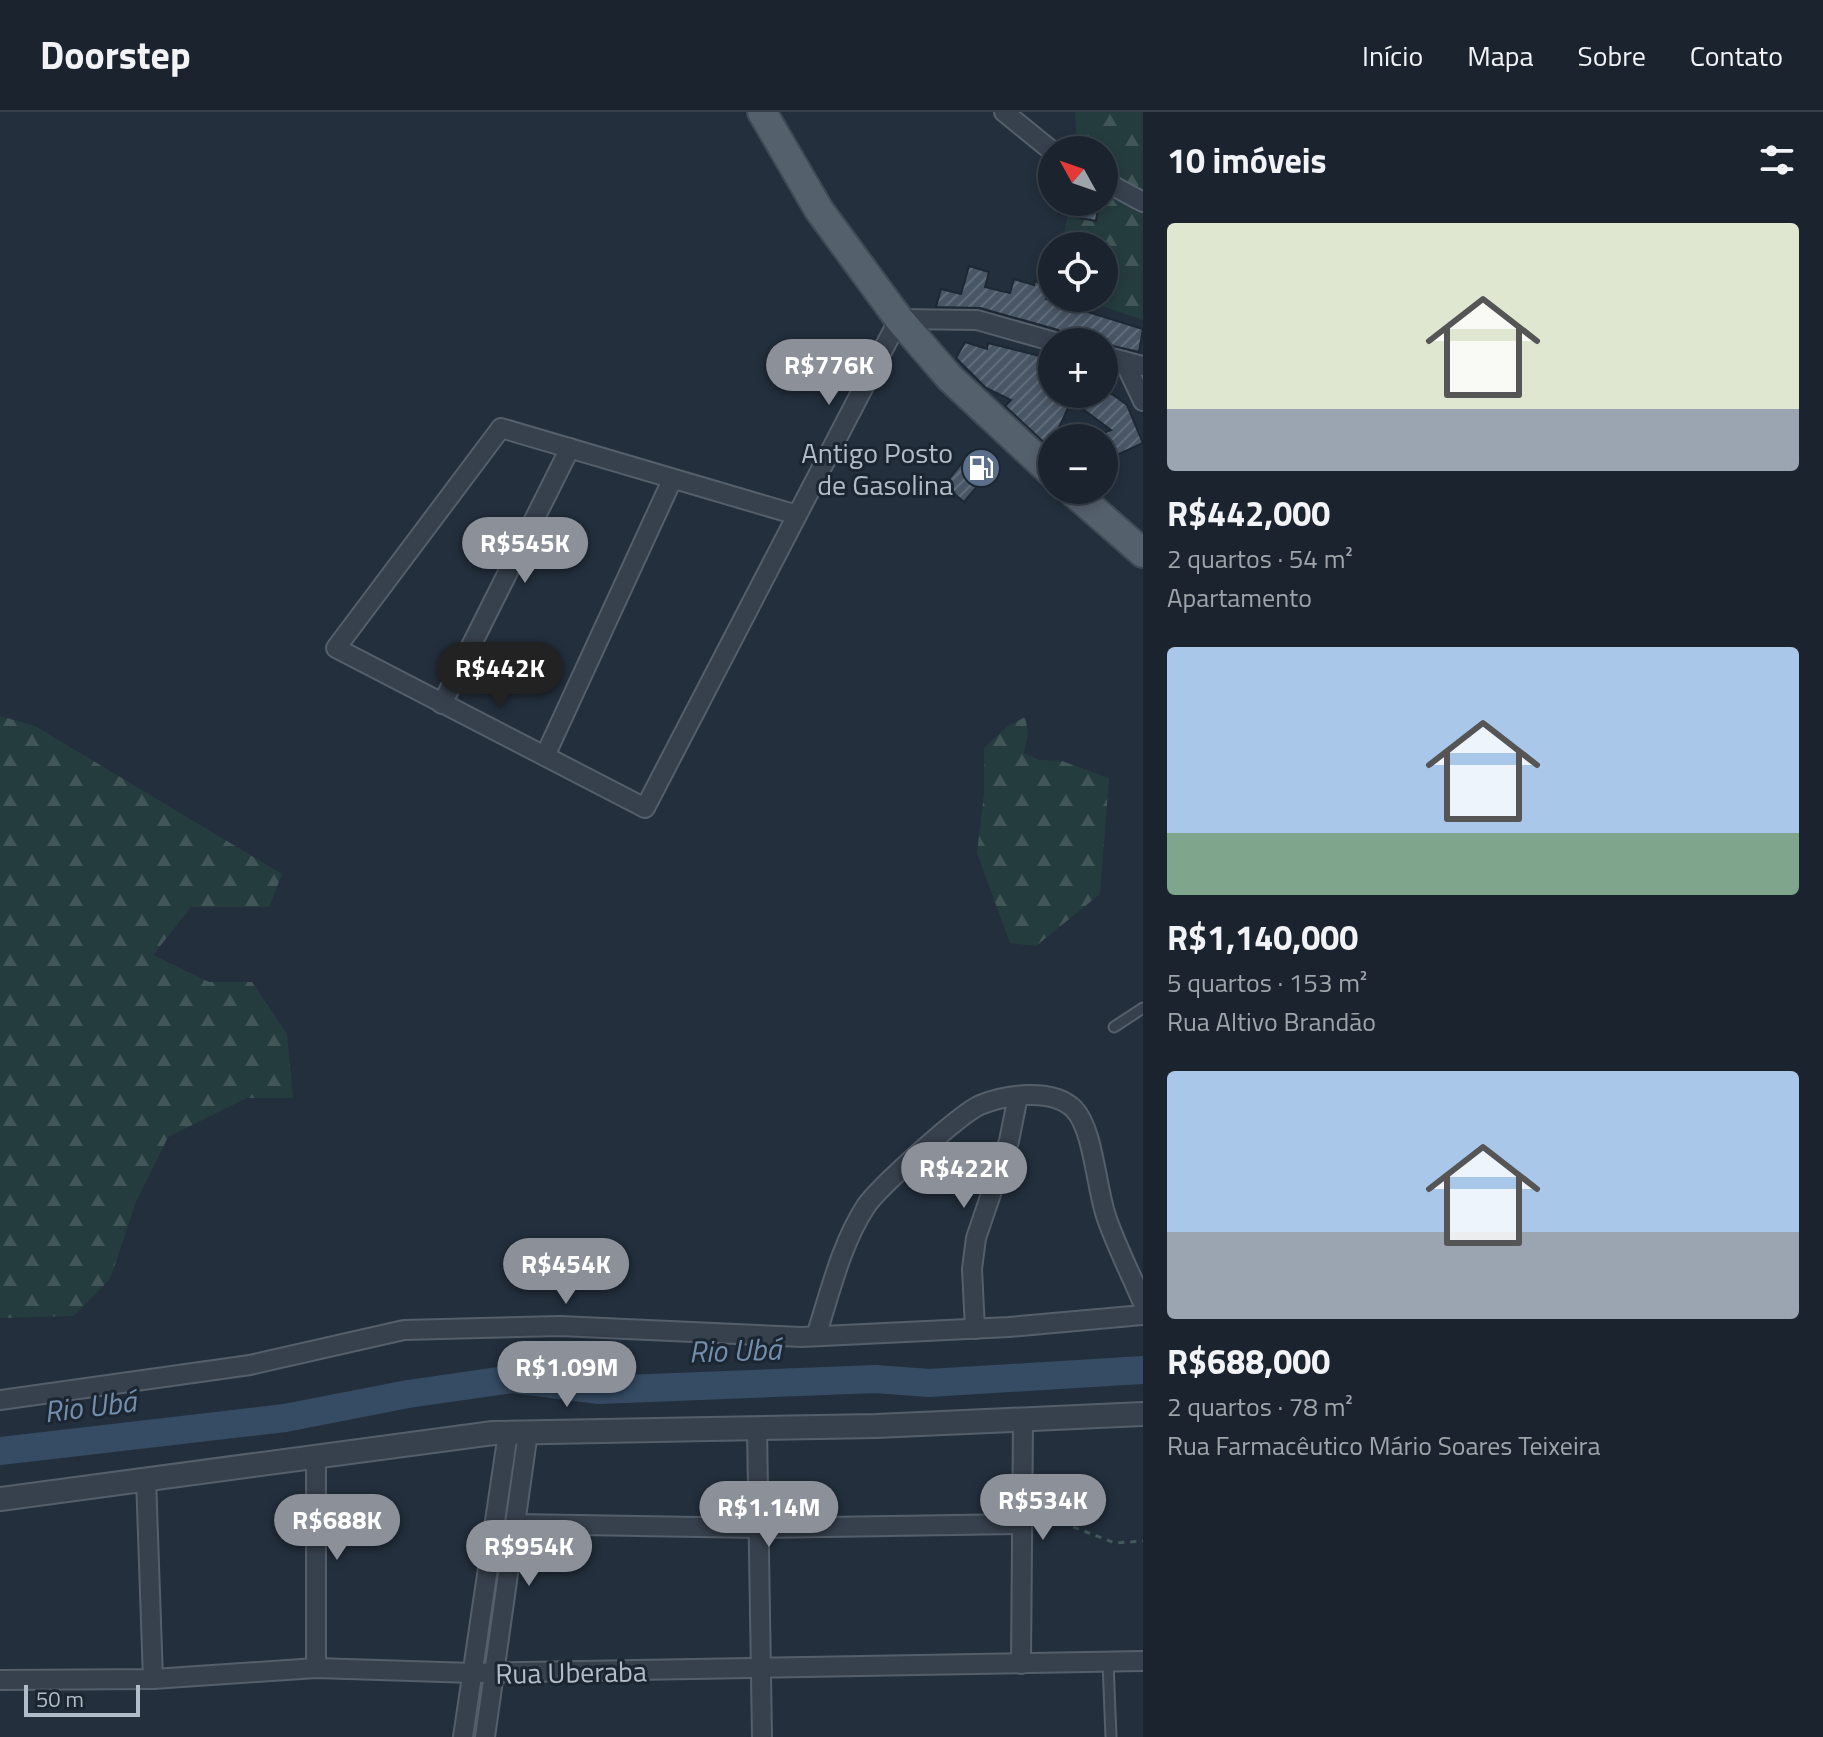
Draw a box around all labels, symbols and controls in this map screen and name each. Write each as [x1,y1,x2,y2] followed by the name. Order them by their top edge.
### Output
[40,26,191,84] text: Doorstep
[1362,34,1423,77] text: Início
[1467,34,1534,77] text: Mapa
[1578,34,1646,77] text: Sobre
[1690,34,1783,77] text: Contato
[1167,134,1327,186] text: 10 imóveis
[1038,136,1118,216] north arrow
[1038,136,1118,504] map controls
[1755,138,1799,182] icon: filters
[1038,232,1118,312] button: locate
[1411,275,1555,419] icon: home
[1038,328,1118,408] button: +
[764,339,894,407] pin: R$776K
[784,345,874,384] text: R$776K
[1038,424,1118,504] button: −
[801,431,953,506] place label: Antigo Posto de Gasolina
[960,447,1002,489] fuel station icon: Antigo Posto de Gasolina
[1167,487,1330,539] text: R$442,000
[460,517,590,585] pin: R$545K
[480,523,570,562] text: R$545K
[1167,539,1353,578] text: 2 quartos · 54 m²
[1167,578,1312,617] text: Apartamento
[435,642,565,710] pin: R$442K
[455,648,545,687] text: R$442K
[1411,699,1555,843] icon: home
[1167,911,1358,963] text: R$1,140,000
[1167,963,1367,1002] text: 5 quartos · 153 m²
[1167,1002,1376,1041] text: Rua Altivo Brandão
[1411,1123,1555,1267] icon: home
[899,1142,1029,1210] pin: R$422K
[919,1148,1009,1187] text: R$422K
[501,1238,631,1306] pin: R$454K
[521,1244,611,1283] text: R$454K
[688,1325,785,1375] water label: Rio Ubá
[1167,1335,1330,1387] text: R$688,000
[493,1341,641,1409] pin: R$1.09M
[515,1347,619,1386] text: R$1.09M
[41,1377,142,1434] water label: Rio Ubá
[1167,1387,1353,1426] text: 2 quartos · 78 m²
[1167,1426,1601,1465] text: Rua Farmacêutico Mário Soares Teixeira
[978,1474,1108,1542] pin: R$534K
[998,1480,1088,1519] text: R$534K
[695,1481,843,1549] pin: R$1.14M
[717,1487,821,1526] text: R$1.14M
[272,1494,402,1562] pin: R$688K
[292,1500,382,1539] text: R$688K
[464,1520,594,1588] pin: R$954K
[484,1526,574,1565] text: R$954K
[495,1649,647,1695] street label: Rua Uberaba
[24,1681,140,1717] scale bar
[36,1682,84,1716] text: 50 m

